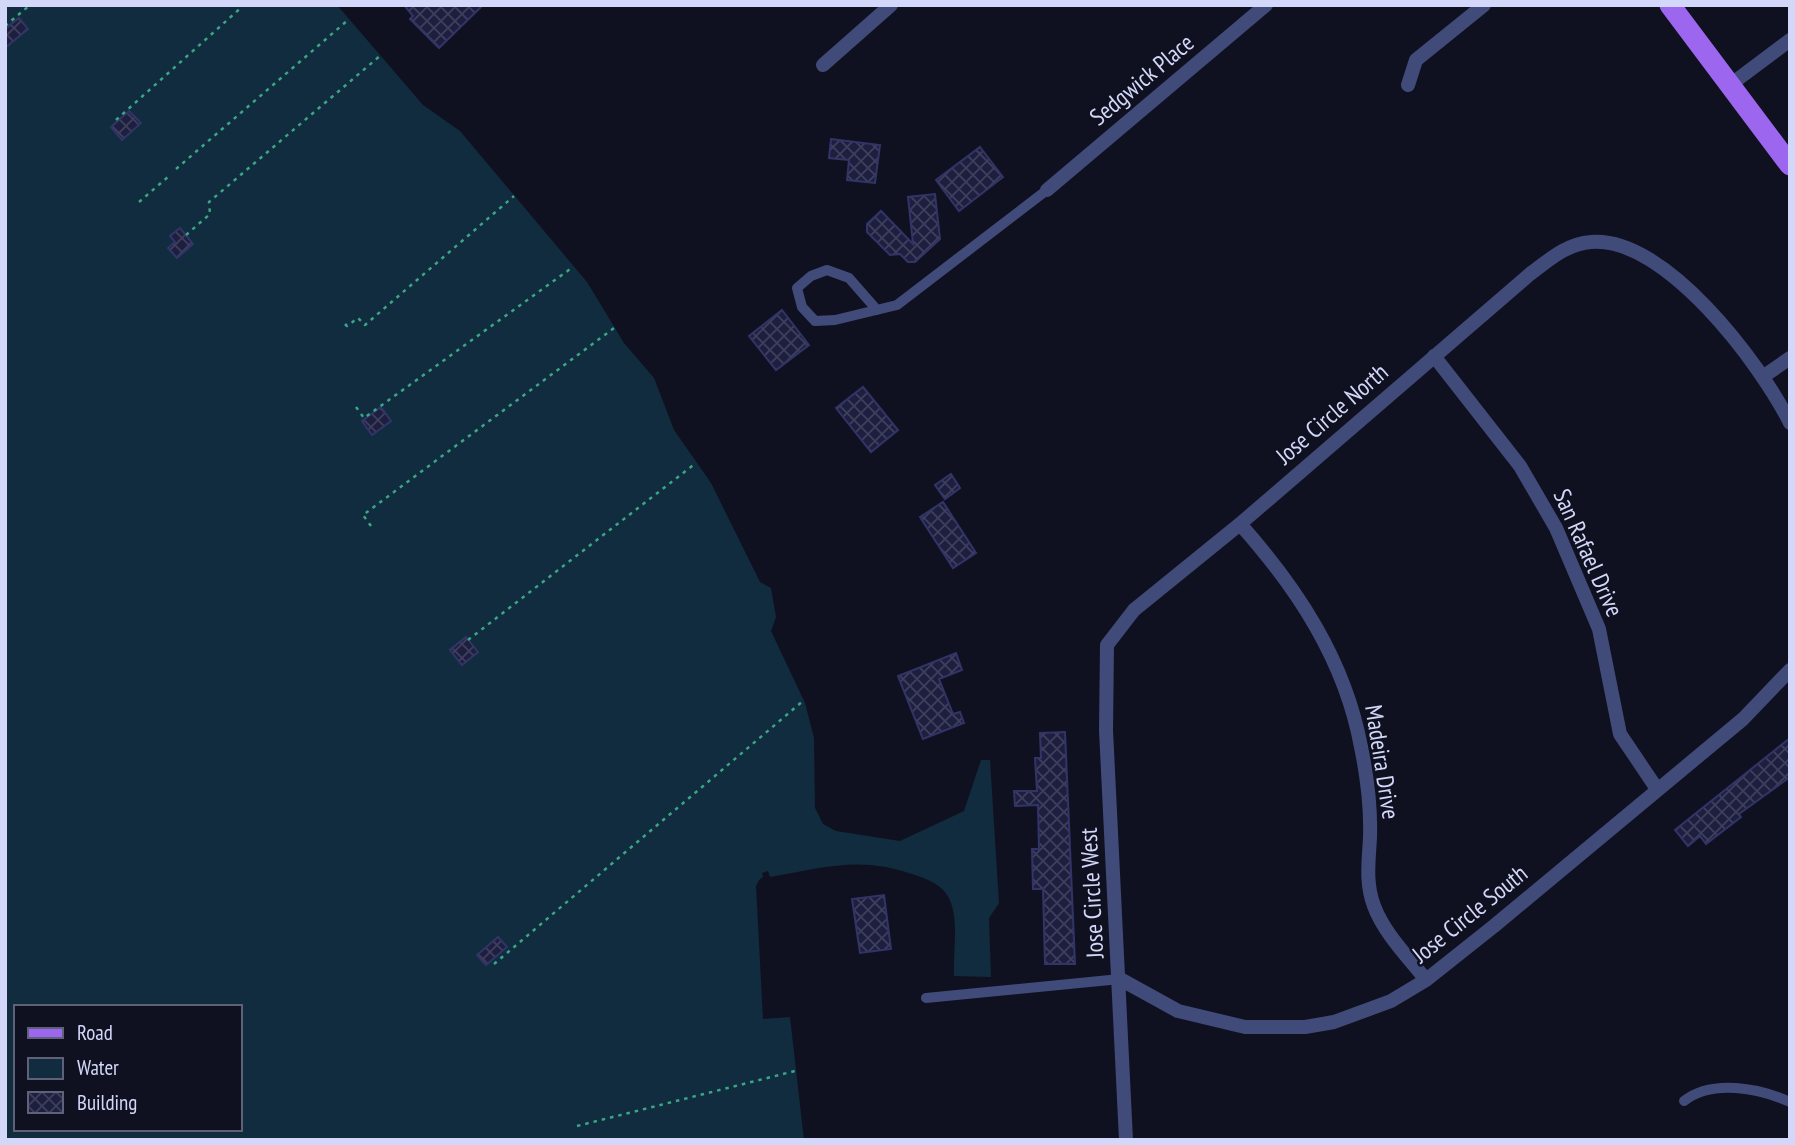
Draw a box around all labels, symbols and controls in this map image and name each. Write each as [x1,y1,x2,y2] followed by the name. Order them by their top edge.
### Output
[1083,27,1200,132] street label: Sedgwick Place
[1268,356,1394,472] street label: Jose Circle North
[1547,484,1630,621] street label: San Rafael Drive
[1358,703,1407,821] street label: Madeira Drive
[1073,827,1110,960] street label: Jose Circle West
[1405,858,1534,970] street label: Jose Circle South
[14,1005,242,1131] legend
[77,1019,113,1046] text: Road
[77,1054,119,1081] text: Water
[77,1089,137,1116] text: Building

